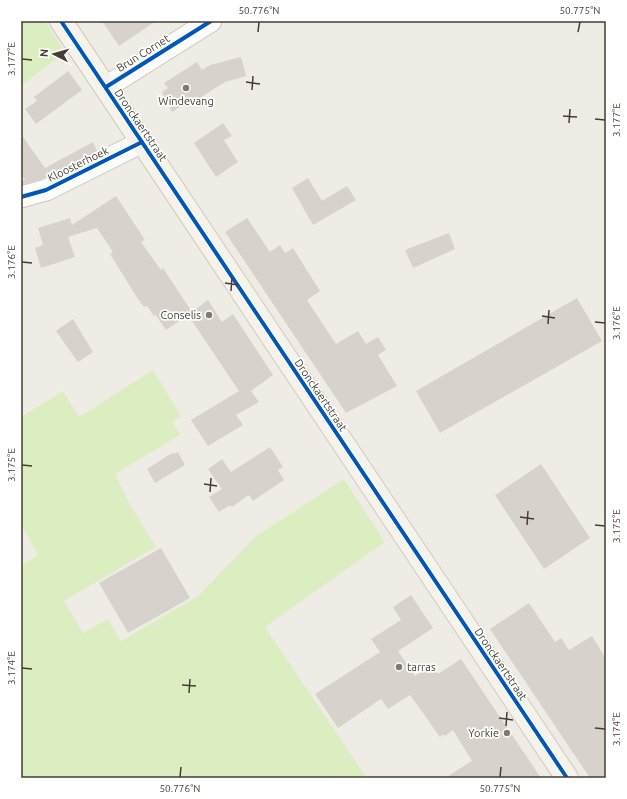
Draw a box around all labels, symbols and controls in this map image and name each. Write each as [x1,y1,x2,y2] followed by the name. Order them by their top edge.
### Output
[238,5,280,16] text: 50.776°N
[559,5,601,16] text: 50.775°N
[114,32,172,74] street label: Brun Cornet
[34,34,74,74] north arrow
[6,42,17,76] text: 3.177°E
[38,48,50,58] text: N
[181,83,191,93] marker: Windevang
[112,87,170,164] street label: Dronckaertstraat
[158,95,214,107] place label: Windevang
[611,103,622,137] text: 3.177°E
[46,144,111,184] street label: Kloosterhoek
[6,245,17,279] text: 3.176°E
[611,306,622,340] text: 3.176°E
[160,309,201,321] place label: Conselis
[204,310,214,320] marker: Conselis
[292,357,350,434] street label: Dronckaertstraat
[6,448,17,482] text: 3.175°E
[611,509,622,543] text: 3.175°E
[472,626,530,703] street label: Dronckaertstraat
[6,651,17,685] text: 3.174°E
[407,661,436,673] place label: tarras
[394,662,404,672] marker: tarras
[611,712,622,746] text: 3.174°E
[468,727,499,739] place label: Yorkie
[502,728,512,738] marker: Yorkie
[159,783,201,794] text: 50.776°N
[479,783,521,794] text: 50.775°N

